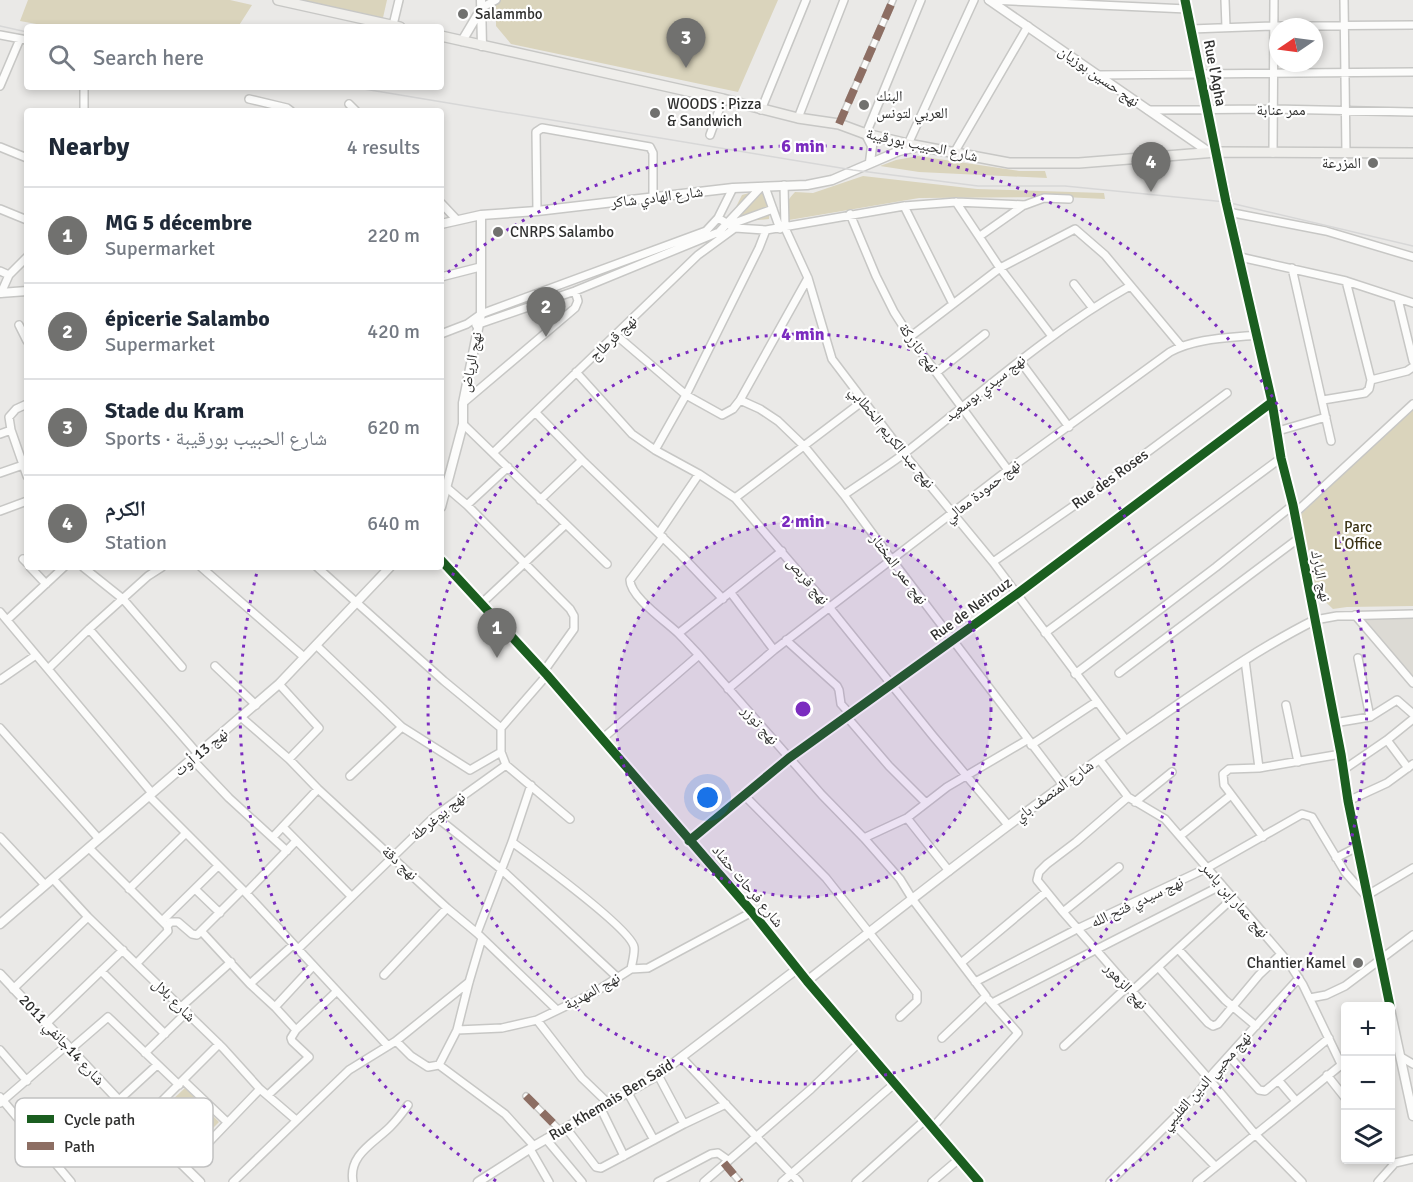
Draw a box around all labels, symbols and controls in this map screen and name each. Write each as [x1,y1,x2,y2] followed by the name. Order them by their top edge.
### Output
[475,5,543,23] place label: Salammbo
[456,7,470,21] marker: Salammbo
[1269,18,1323,72] north arrow
[666,19,706,68] pin: 3
[24,24,444,90] search box
[1200,38,1230,108] street label: Rue l'Agha
[45,41,78,74] icon: search
[1054,41,1143,111] street label: نهج حسين بوزيان
[93,44,204,71] text: Search here
[876,87,948,125] place label: البنك العربي لتونس
[667,95,762,130] place label: WOODS : Pizza & Sandwich
[857,98,871,112] marker: البنك العربي لتونس
[1256,101,1306,119] street label: ممر عنابة
[648,106,662,120] marker: WOODS : Pizza & Sandwich
[864,124,980,167] street label: شارع الحبيب بورقيبة
[48,131,129,163] text: Nearby
[347,135,420,160] text: 4 results
[781,135,825,157] text: 6 min
[1132,142,1170,192] pin: 4
[1322,154,1361,172] place label: المزرعة
[1366,156,1380,170] marker: المزرعة
[609,182,705,214] street label: شارع الهادي شاكر
[105,209,252,236] text: MG 5 décembre
[62,223,73,248] text: 1
[367,223,420,248] text: 220 m
[510,223,614,241] place label: CNRPS Salambo
[491,225,505,239] marker: CNRPS Salambo
[105,236,215,261] text: Supermarket
[526,288,566,337] pin: 2
[105,305,270,332] text: épicerie Salambo
[585,311,641,365] street label: نهج قرطاج
[62,319,73,344] text: 2
[367,319,420,344] text: 420 m
[894,320,943,377] street label: نهج تازركة
[781,323,825,345] text: 4 min
[456,330,487,394] street label: نهج الرياض
[105,332,215,357] text: Supermarket
[941,351,1031,427] street label: نهج سيدي بوسعيد
[843,382,939,493] street label: نهج عبد الكريم الخطابي
[105,397,244,424] text: Stade du Kram
[62,415,73,440] text: 3
[367,415,420,440] text: 620 m
[105,426,327,451] text: Sports · شارع الحبيب بورقيبة
[1068,445,1152,513] street label: Rue des Roses
[940,456,1025,529] street label: نهج حمودة معالي
[105,495,146,522] text: الكرم
[781,510,825,532] text: 2 min
[62,511,73,536] text: 4
[367,511,420,536] text: 640 m
[1334,518,1382,553] park label: Parc L'Office
[865,529,932,609] street label: نهج عمر المختار
[105,530,167,555] text: Station
[1306,549,1335,604] street label: نهج البارك
[782,554,833,609] street label: نهج قربص
[927,573,1015,645] street label: Rue de Neirouz
[478,608,516,658] pin: 1
[793,699,813,719] centre of rings
[736,701,782,749] street label: نهج توزر
[170,724,232,780] street label: نهج 13 أوت
[1011,756,1099,828] street label: شارع المنصف باي
[693,783,722,812] your location
[407,788,470,845] street label: نهج يوغرطة
[708,841,788,932] street label: شارع فرحات حشاد
[378,842,422,885] street label: نهج دقة
[1196,858,1273,942] street label: نهج عمار إبن ياسر
[1088,873,1187,934] street label: نهج سيدي فتح الله
[1247,954,1346,972] place label: Chantier Kamel
[1351,956,1365,970] marker: Chantier Kamel
[1099,958,1152,1014] street label: نهج الزهور
[561,968,623,1014] street label: نهج المهدية
[148,975,200,1026] street label: شارع بلال
[13,991,109,1091] street label: شارع 14جانفي 2011
[1341,1002,1395,1164] map controls
[1341,1002,1395,1056] button: +
[1157,1028,1257,1136] street label: نهج محيي الدين القليبي
[546,1056,676,1144] street label: Rue Khemais Ben Saïd
[1341,1056,1395,1110] button: −
[15,1098,213,1167] legend
[64,1110,135,1130] text: Cycle path
[1341,1110,1395,1164] button: layers
[64,1137,95,1157] text: Path

